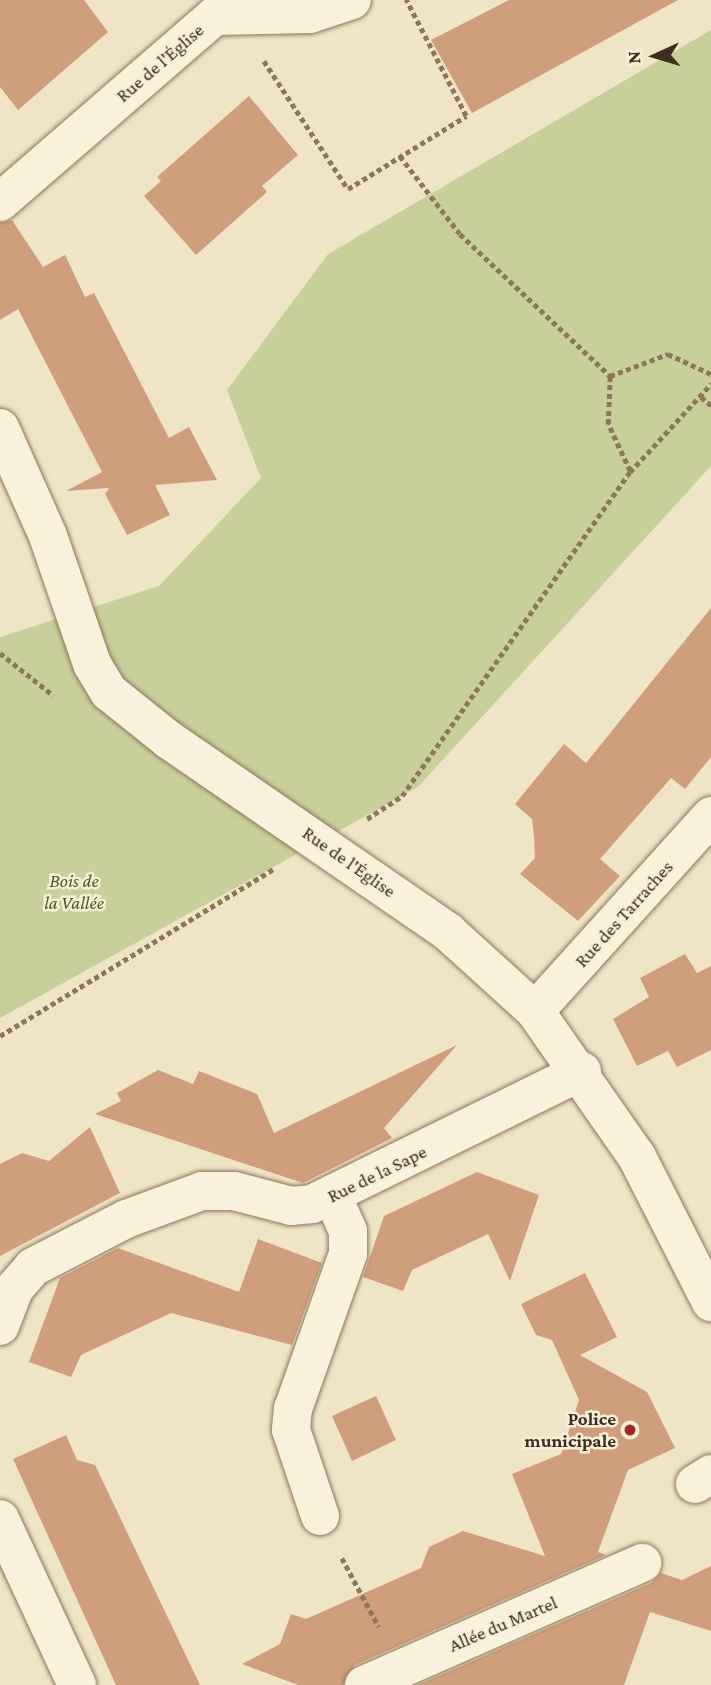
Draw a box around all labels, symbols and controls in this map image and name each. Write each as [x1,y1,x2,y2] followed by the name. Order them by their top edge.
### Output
[112,19,208,107] street label: Rue de l'Église
[620,21,690,91] north arrow
[623,50,644,65] text: N
[298,822,400,902] street label: Rue de l'Église
[570,856,678,972] street label: Rue des Tarraches
[44,870,104,914] park label: Bois de la Vallée
[324,1140,430,1208] street label: Rue de la Sape
[525,1408,616,1452] place label: Police municipale
[622,1422,638,1438] marker: Police municipale
[445,1591,561,1657] street label: Allée du Martel

